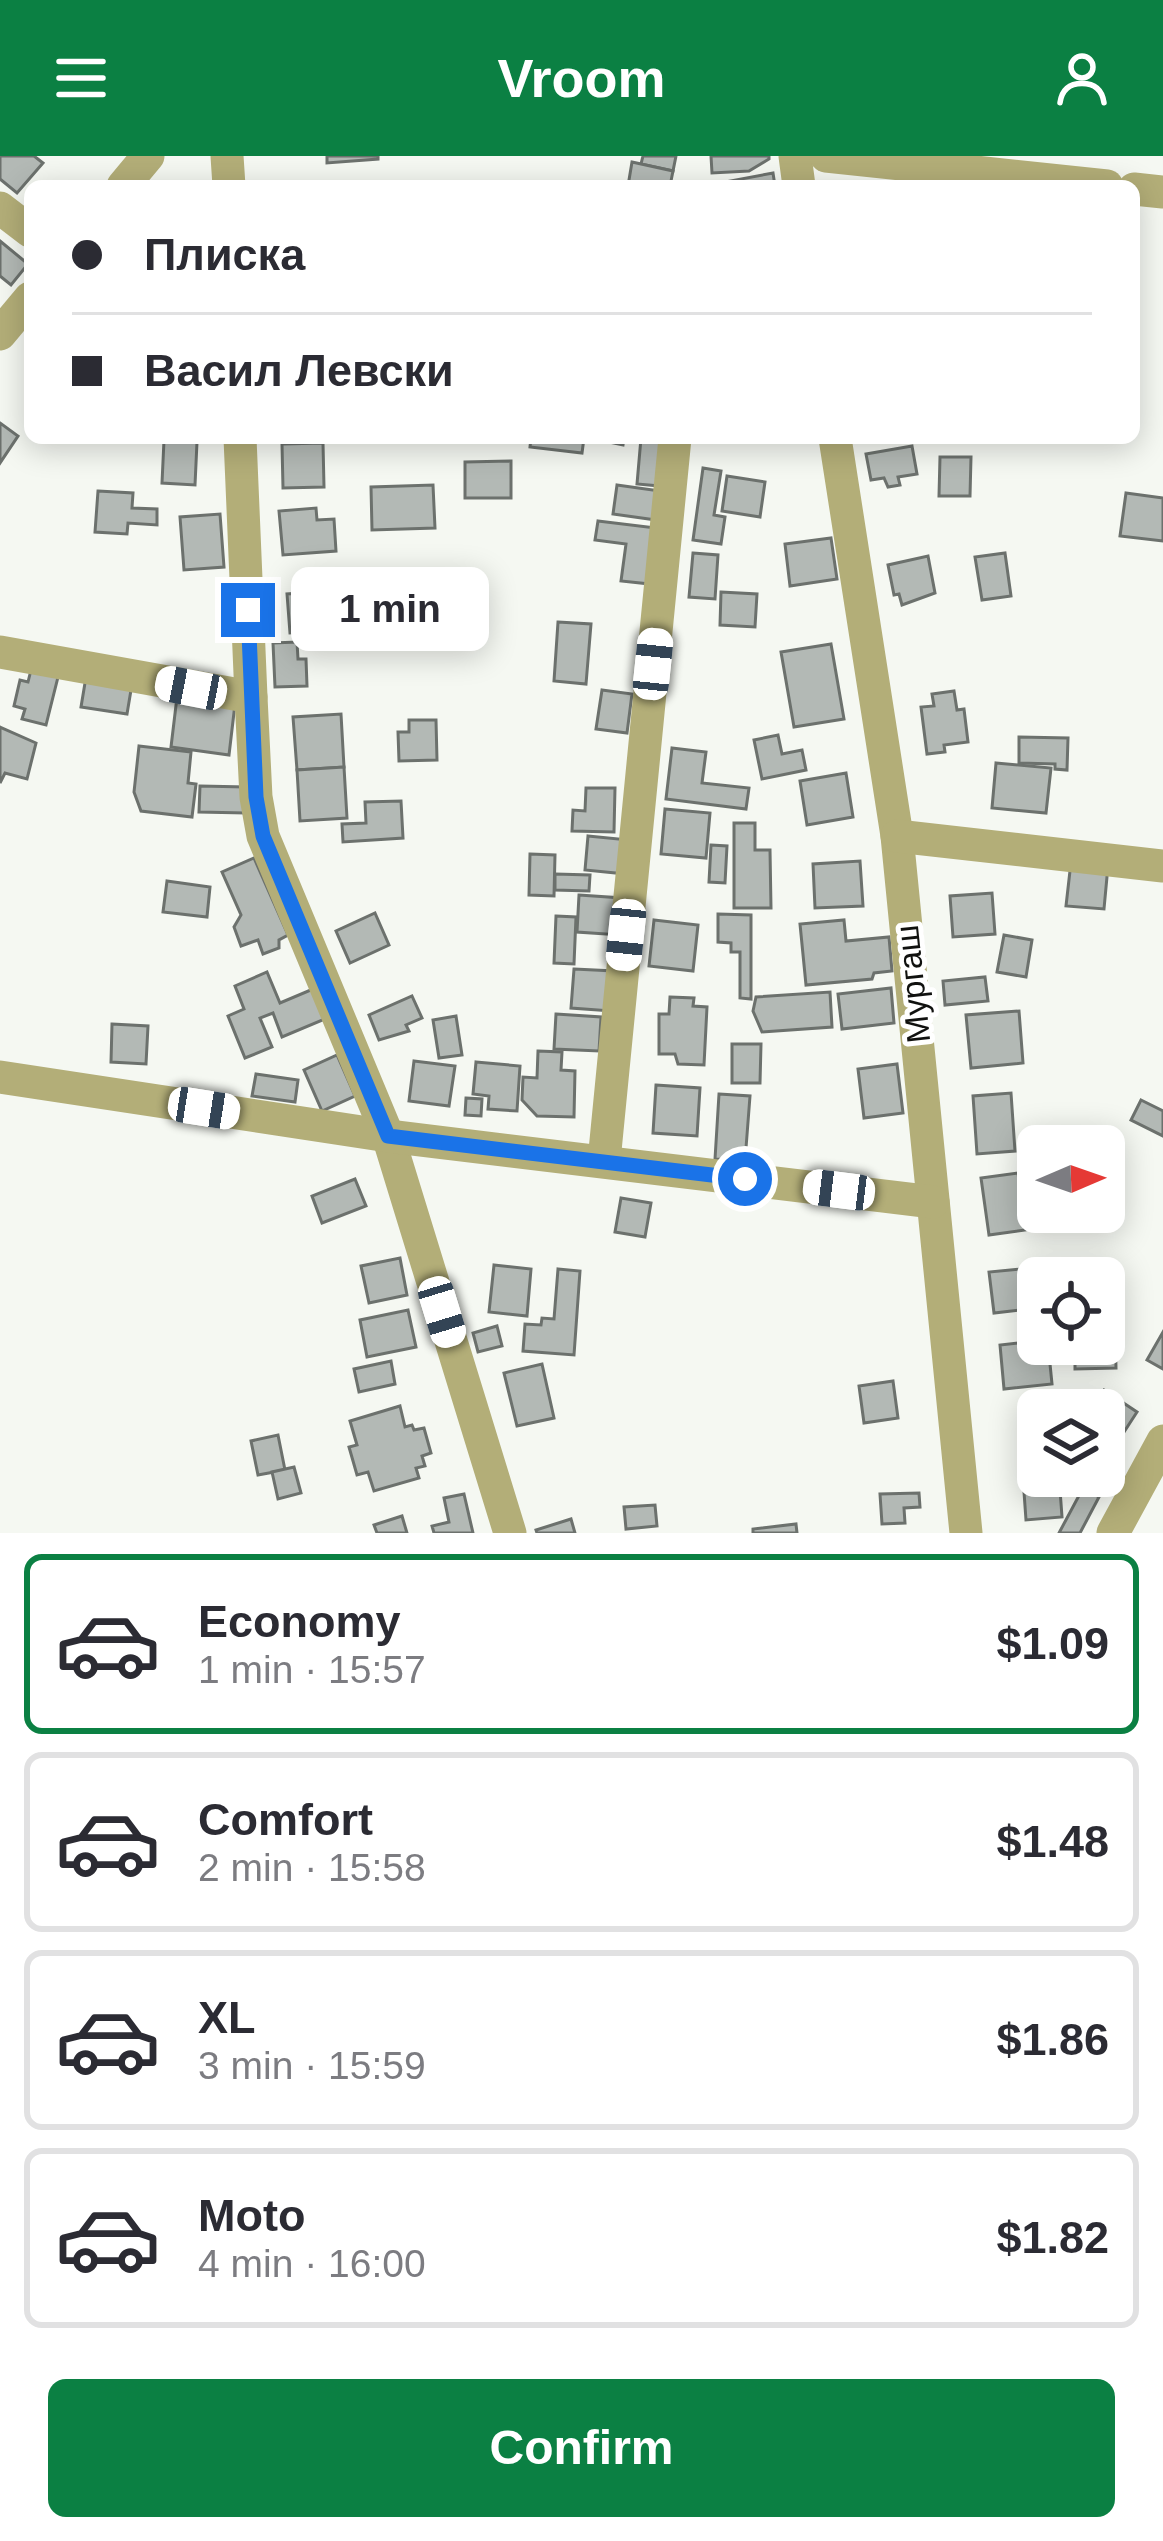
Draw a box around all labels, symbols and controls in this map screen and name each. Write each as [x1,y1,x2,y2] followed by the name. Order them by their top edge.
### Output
[48,45,114,111] icon: menu
[1049,45,1115,111] icon: person
[497,48,666,108] text: Vroom
[144,229,305,280] text: Плиска
[144,345,454,396] text: Васил Левски
[290,568,488,652] callout: 1 min
[221,583,275,637] route end
[339,587,441,630] text: 1 min
[631,626,675,702] car
[152,663,230,713] car
[604,897,648,973] car
[888,923,937,1045] street label: Мургаш
[166,1085,242,1131] car
[1017,1125,1125,1233] north arrow
[1017,1125,1125,1497] map controls
[718,1152,772,1206] route start
[801,1168,877,1212] car
[1017,1257,1125,1365] button: locate
[414,1272,470,1352] car
[1017,1389,1125,1497] button: layers
[54,1590,162,1698] icon: car
[198,1596,401,1647] text: Economy
[996,1618,1109,1669] text: $1.09
[198,1648,426,1691] text: 1 min · 15:57
[54,1788,162,1896] icon: car
[198,1794,373,1845] text: Comfort
[996,1816,1109,1867] text: $1.48
[198,1846,426,1889] text: 2 min · 15:58
[54,1986,162,2094] icon: car
[198,1992,256,2043] text: XL
[996,2014,1109,2065] text: $1.86
[198,2044,426,2087] text: 3 min · 15:59
[54,2184,162,2292] icon: car
[198,2190,305,2241] text: Moto
[996,2212,1109,2263] text: $1.82
[198,2242,426,2285] text: 4 min · 16:00
[48,2379,1115,2517] button: Confirm

